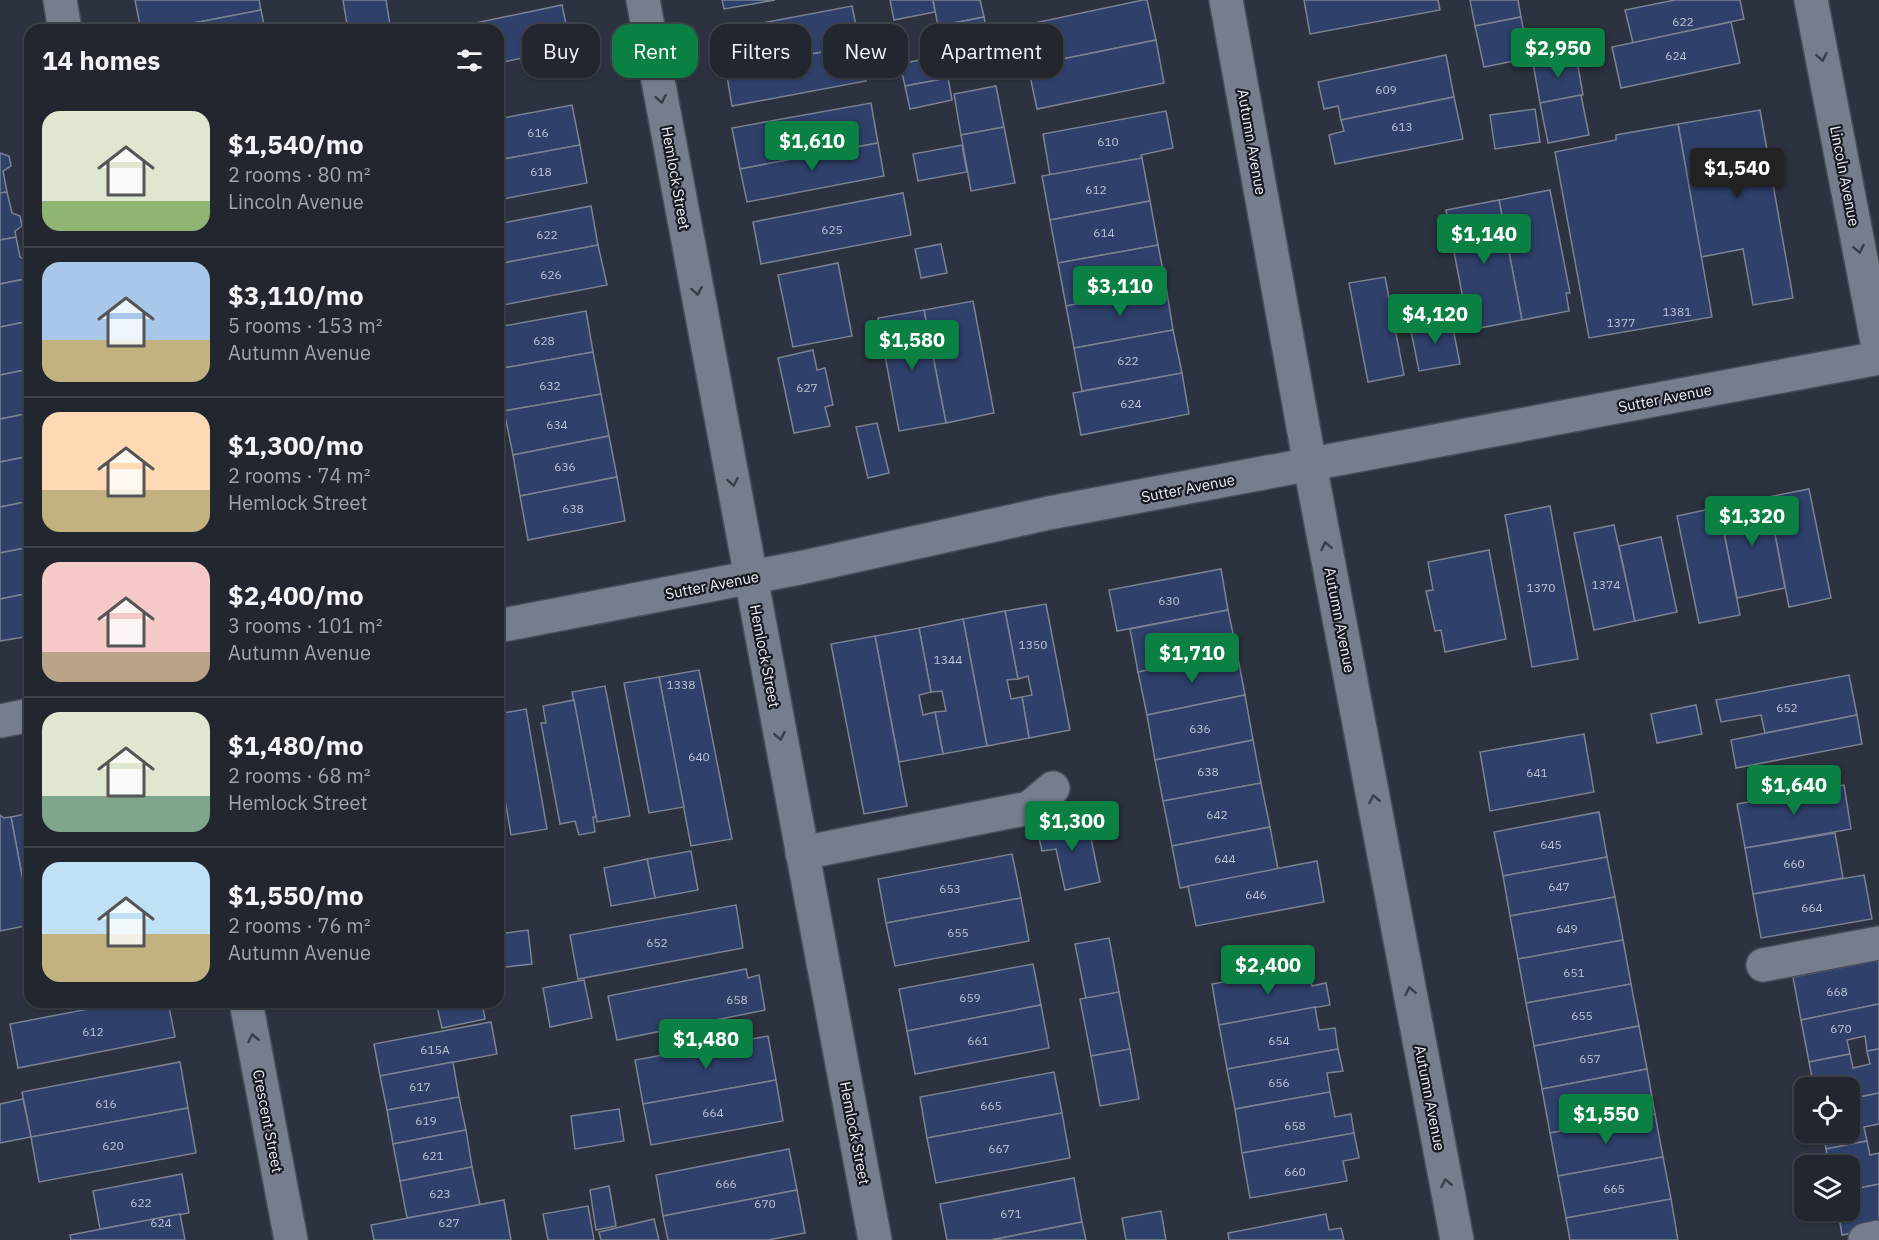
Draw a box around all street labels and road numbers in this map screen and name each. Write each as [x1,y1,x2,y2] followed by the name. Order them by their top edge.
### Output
[1233,88,1271,196] street label: Autumn Avenue
[1826,124,1864,228] street label: Lincoln Avenue
[658,125,694,231] street label: Hemlock Street
[1617,380,1713,416] street label: Sutter Avenue
[1140,470,1236,506] street label: Sutter Avenue
[1320,566,1360,674] street label: Autumn Avenue
[664,567,760,603] street label: Sutter Avenue
[746,603,784,709] street label: Hemlock Street
[1410,1044,1450,1152] street label: Autumn Avenue
[249,1068,287,1174] street label: Crescent Street
[836,1080,874,1186] street label: Hemlock Street

